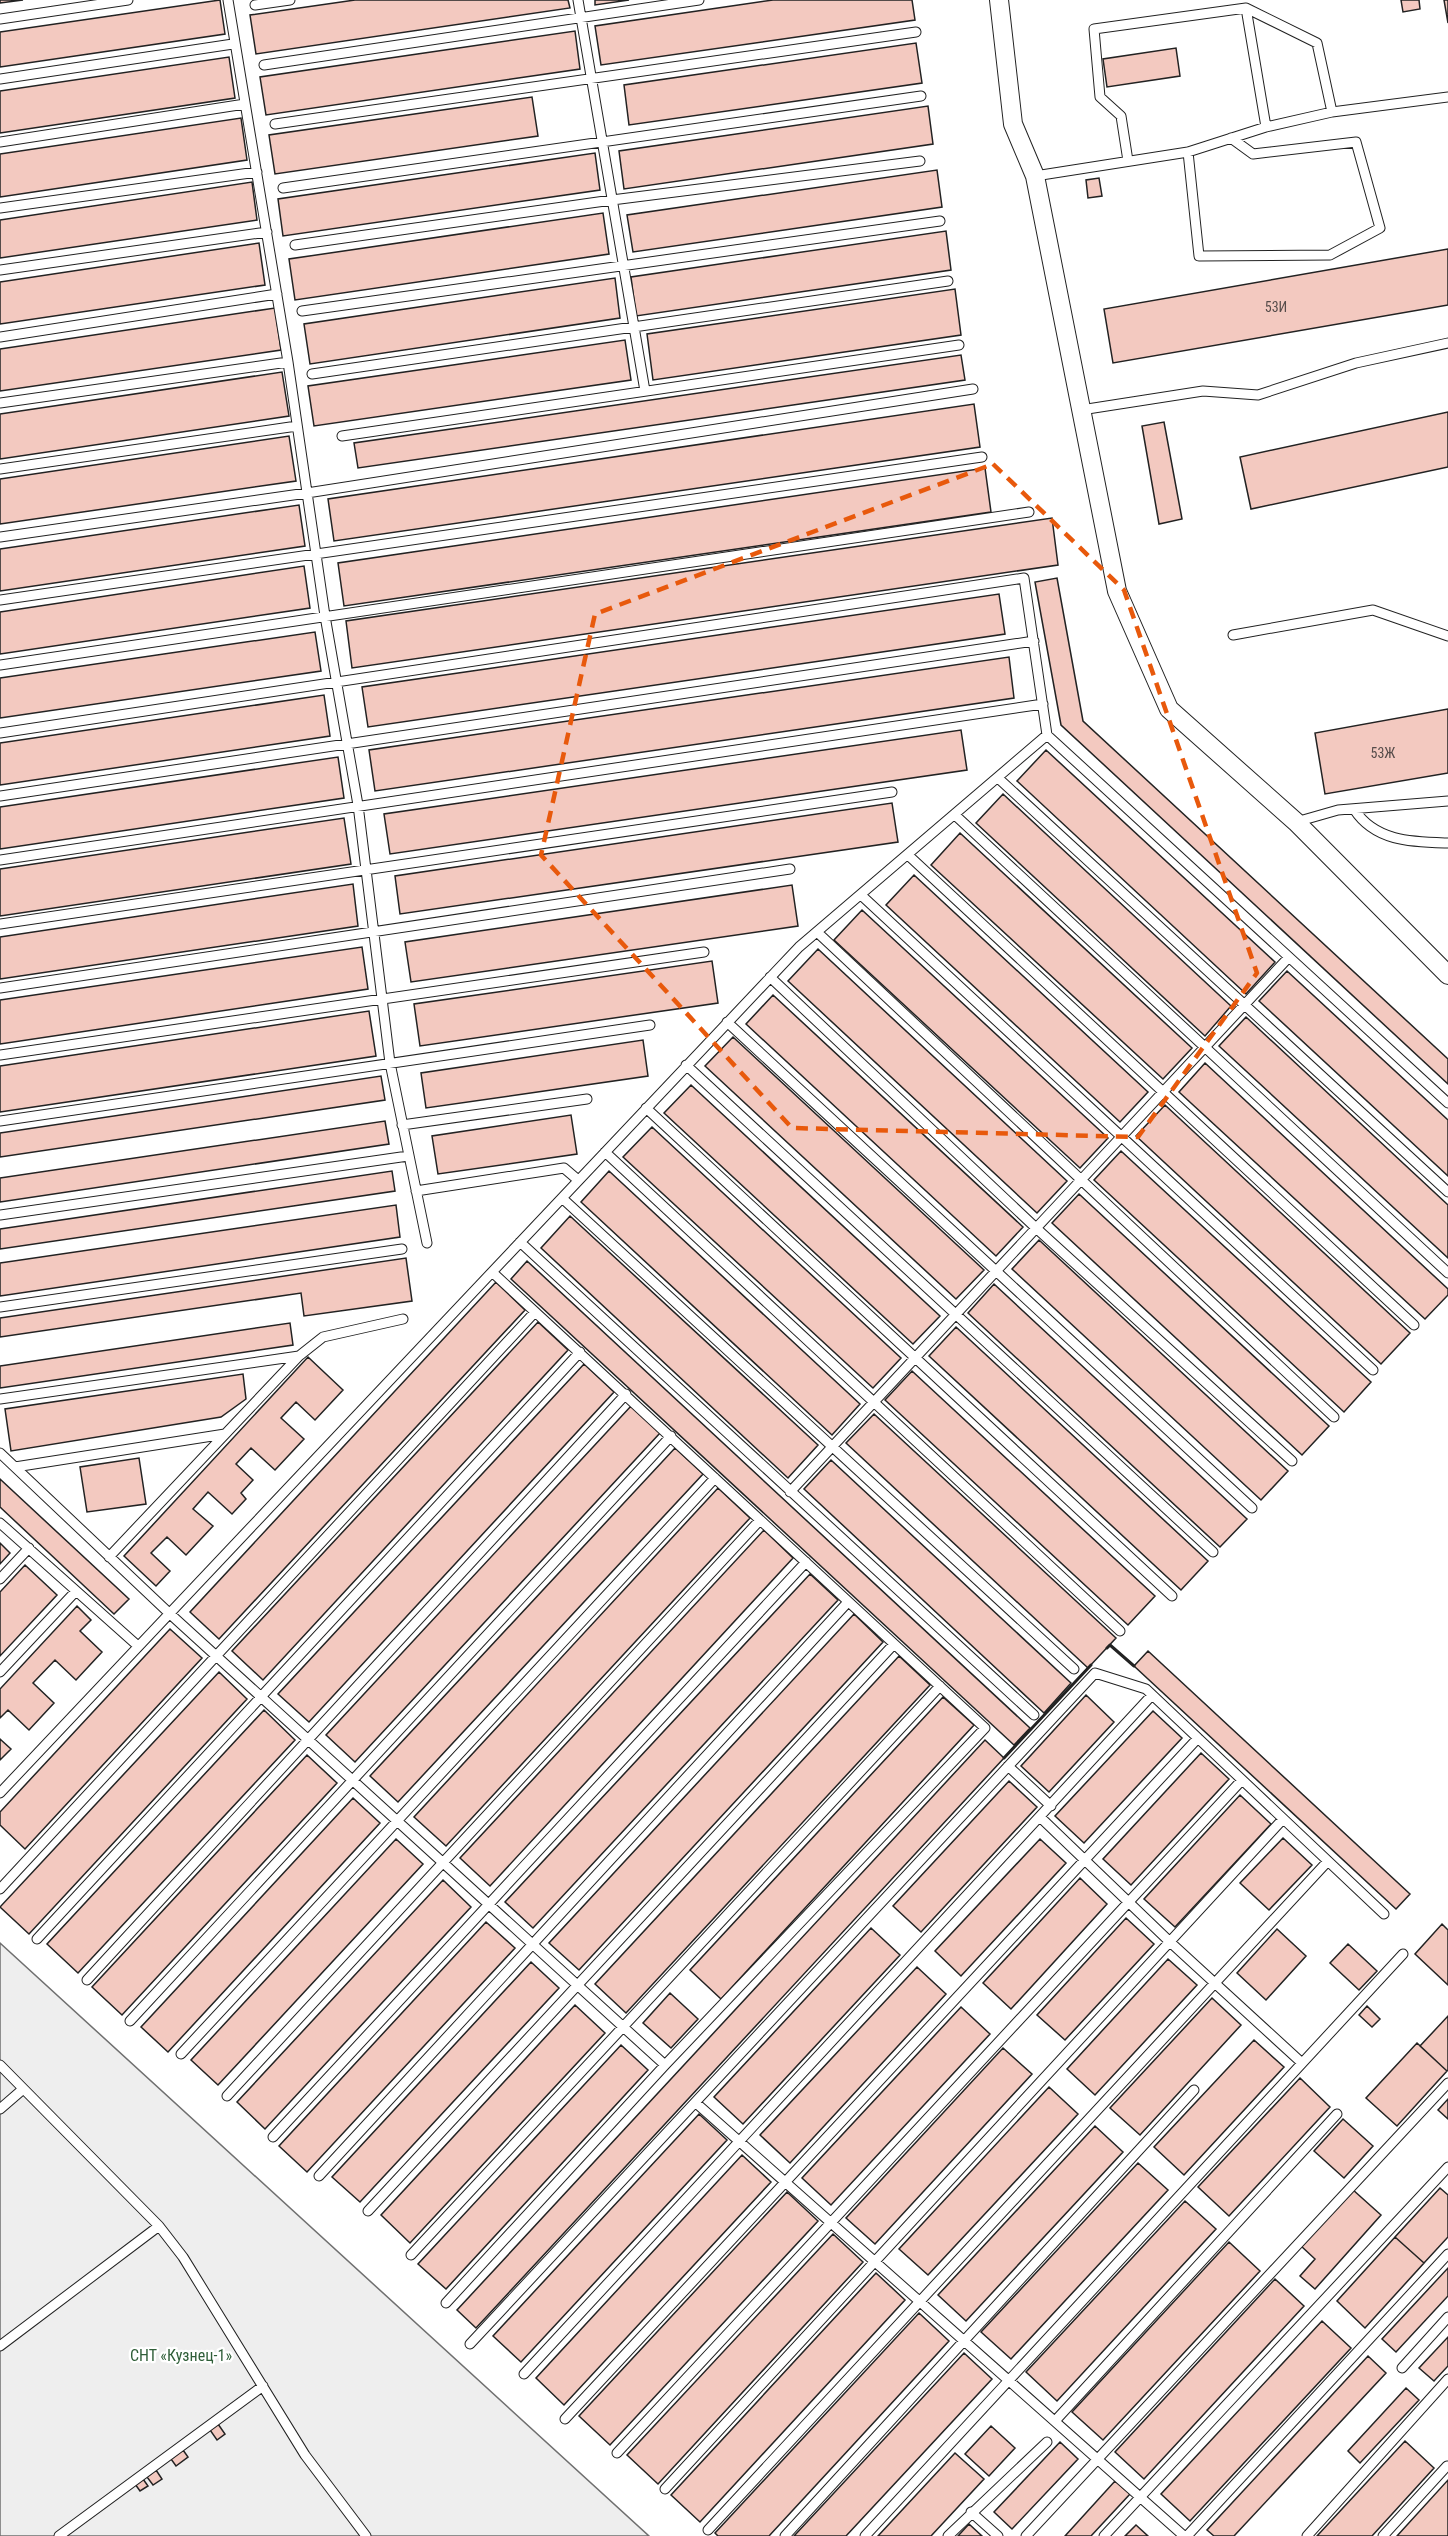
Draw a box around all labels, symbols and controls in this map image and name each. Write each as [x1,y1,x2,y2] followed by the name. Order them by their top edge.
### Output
[1265,299,1287,315] house number: 53И
[1371,745,1395,761] house number: 53Ж
[130,2346,232,2365] park label: СНТ «Кузнец-1»

